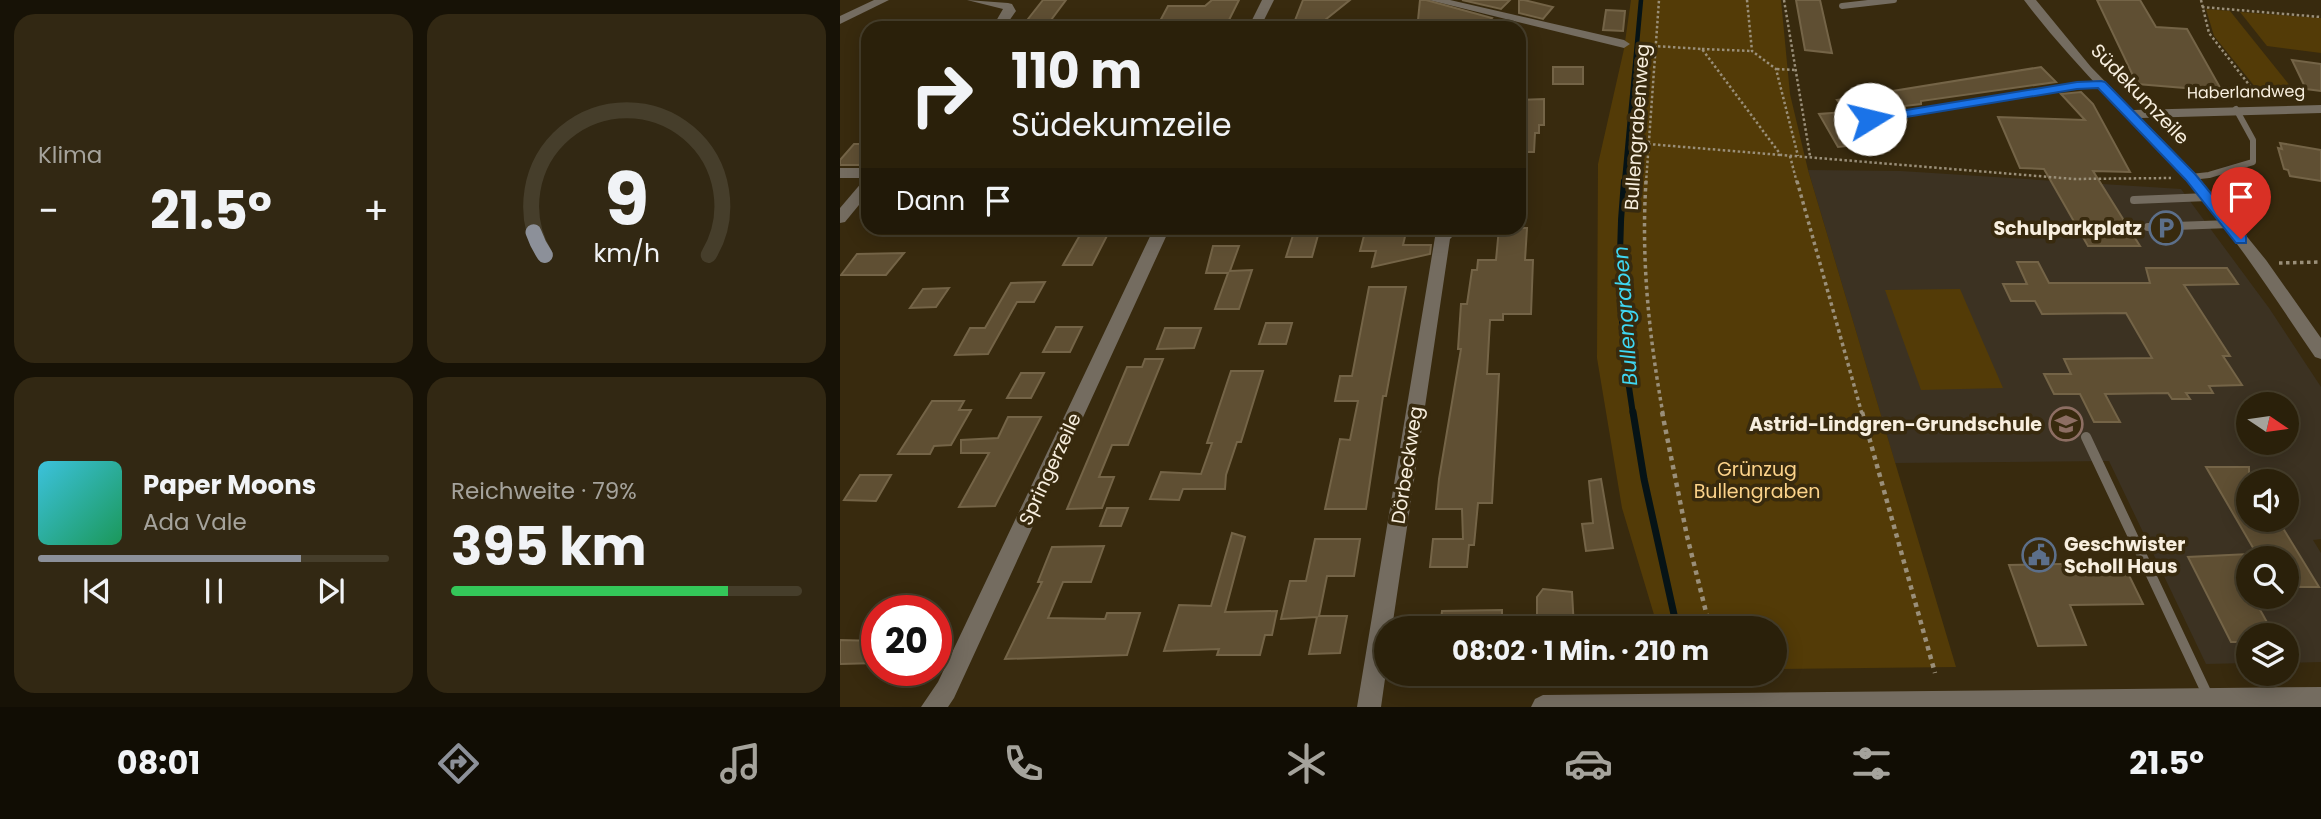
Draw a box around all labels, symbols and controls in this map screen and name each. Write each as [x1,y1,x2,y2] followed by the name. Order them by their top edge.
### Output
[1011,37,1142,105] text: 110 m
[2085,37,2195,151] street label: Südekumzeile
[1618,43,1656,211] street label: Bullengrabenweg
[896,49,987,140] icon: right
[2187,79,2305,105] street label: Haberlandweg
[1833,82,1907,156] position arrow
[1011,102,1232,147] text: Südekumzeile
[38,139,102,171] text: Klima
[604,149,649,250] text: 9
[2211,167,2271,239] pin
[150,174,272,247] text: 21.5°
[2222,178,2260,216] icon: arrive
[979,182,1017,220] icon: arrive
[896,183,965,219] text: Dann
[38,184,59,237] text: −
[363,184,389,237] text: +
[2147,209,2185,247] parking icon: Schulparkplatz
[1993,215,2142,242] place label: Schulparkplatz
[593,235,660,270] text: km/h
[1606,245,1644,387] water label: Bullengraben
[2236,392,2300,455] north arrow
[2236,392,2299,686] map controls
[1384,404,1430,526] street label: Dörbeckweg
[2047,405,2085,443] school or university icon: Astrid-Lindgren-Grundschule
[1012,408,1088,530] street label: Springerzeile
[1749,411,2042,438] place label: Astrid-Lindgren-Grundschule
[1694,456,1820,505] park label: Grünzug Bullengraben
[143,467,316,503] text: Paper Moons
[2236,469,2299,532] button: sound
[451,475,637,507] text: Reichweite · 79%
[143,506,247,538] text: Ada Vale
[451,510,646,583] text: 395 km
[2064,531,2185,580] place label: Geschwister Scholl Haus
[2020,536,2058,574] public building icon: Geschwister Scholl Haus
[2236,546,2299,609] button: search
[78,572,116,610] icon: previous
[195,572,233,610] icon: pause
[312,572,350,610] icon: next
[861,595,952,686] speed limit sign: 20
[2236,623,2299,686] button: layers
[1452,633,1709,669] text: 08:02 · 1 Min. · 210 m
[434,739,483,788] icon: directions
[716,739,765,788] icon: music
[999,739,1048,788] icon: phone
[1282,739,1331,788] icon: climate
[1564,739,1613,788] icon: car
[1847,739,1896,788] icon: filters
[117,740,200,785] text: 08:01
[2129,740,2204,785] text: 21.5°

